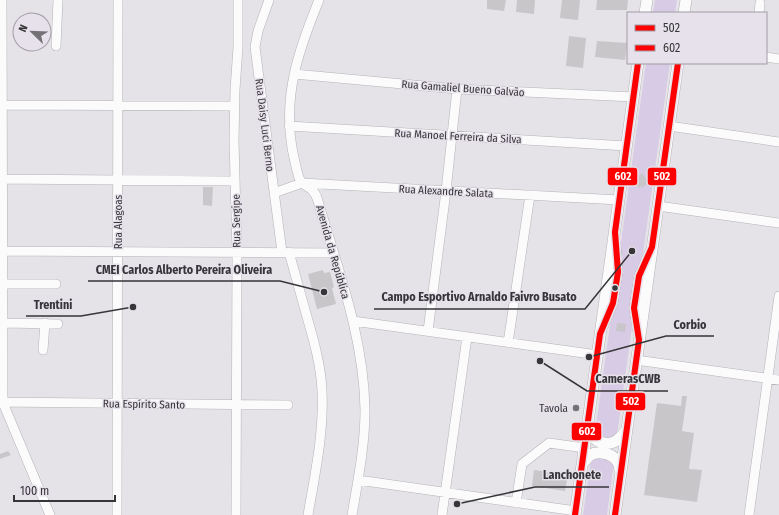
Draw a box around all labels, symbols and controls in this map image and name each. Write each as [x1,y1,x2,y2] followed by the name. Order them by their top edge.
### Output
[12,12,52,52] north arrow
[627,12,767,64] legend
[663,21,680,35] text: 502
[16,23,31,34] text: N
[663,41,680,55] text: 602
[252,78,277,173] street label: Rua Daisy Luci Berno
[401,78,525,99] street label: Rua Gamaliel Bueno Galvão
[394,127,522,146] street label: Rua Manoel Ferreira da Silva
[607,167,638,186] line badge: 602
[647,167,677,186] line badge: 502
[615,170,631,183] text: 602
[654,170,670,183] text: 502
[398,183,494,200] street label: Rua Alexandre Salata
[230,194,243,248] street label: Rua Sergipe
[112,195,125,249] street label: Rua Alagoas
[313,204,352,300] street label: Avenida da República
[88,257,280,281] callout: CMEI Carlos Alberto Pereira Oliveira
[96,263,272,277] text: CMEI Carlos Alberto Pereira Oliveira
[610,283,620,293] unlabelled marker
[374,285,585,309] callout: Campo Esportivo Arnaldo Faivro Busato
[381,290,577,304] text: Campo Esportivo Arnaldo Faivro Busato
[26,292,81,316] callout: Trentini
[34,298,72,312] text: Trentini
[666,312,714,336] callout: Corbio
[674,318,707,332] text: Corbio
[587,367,668,391] callout: CamerasCWB
[596,372,661,386] text: CamerasCWB
[615,392,646,411] line badge: 502
[623,395,639,408] text: 502
[103,397,186,412] street label: Rua Espírito Santo
[539,402,568,415] place label: Tavola
[571,403,581,413] marker: Tavola
[571,422,602,441] line badge: 602
[579,425,595,438] text: 602
[535,463,609,487] callout: Lanchonete
[543,468,601,482] text: Lanchonete
[14,477,115,503] scale bar
[20,484,49,498] text: 100 m

